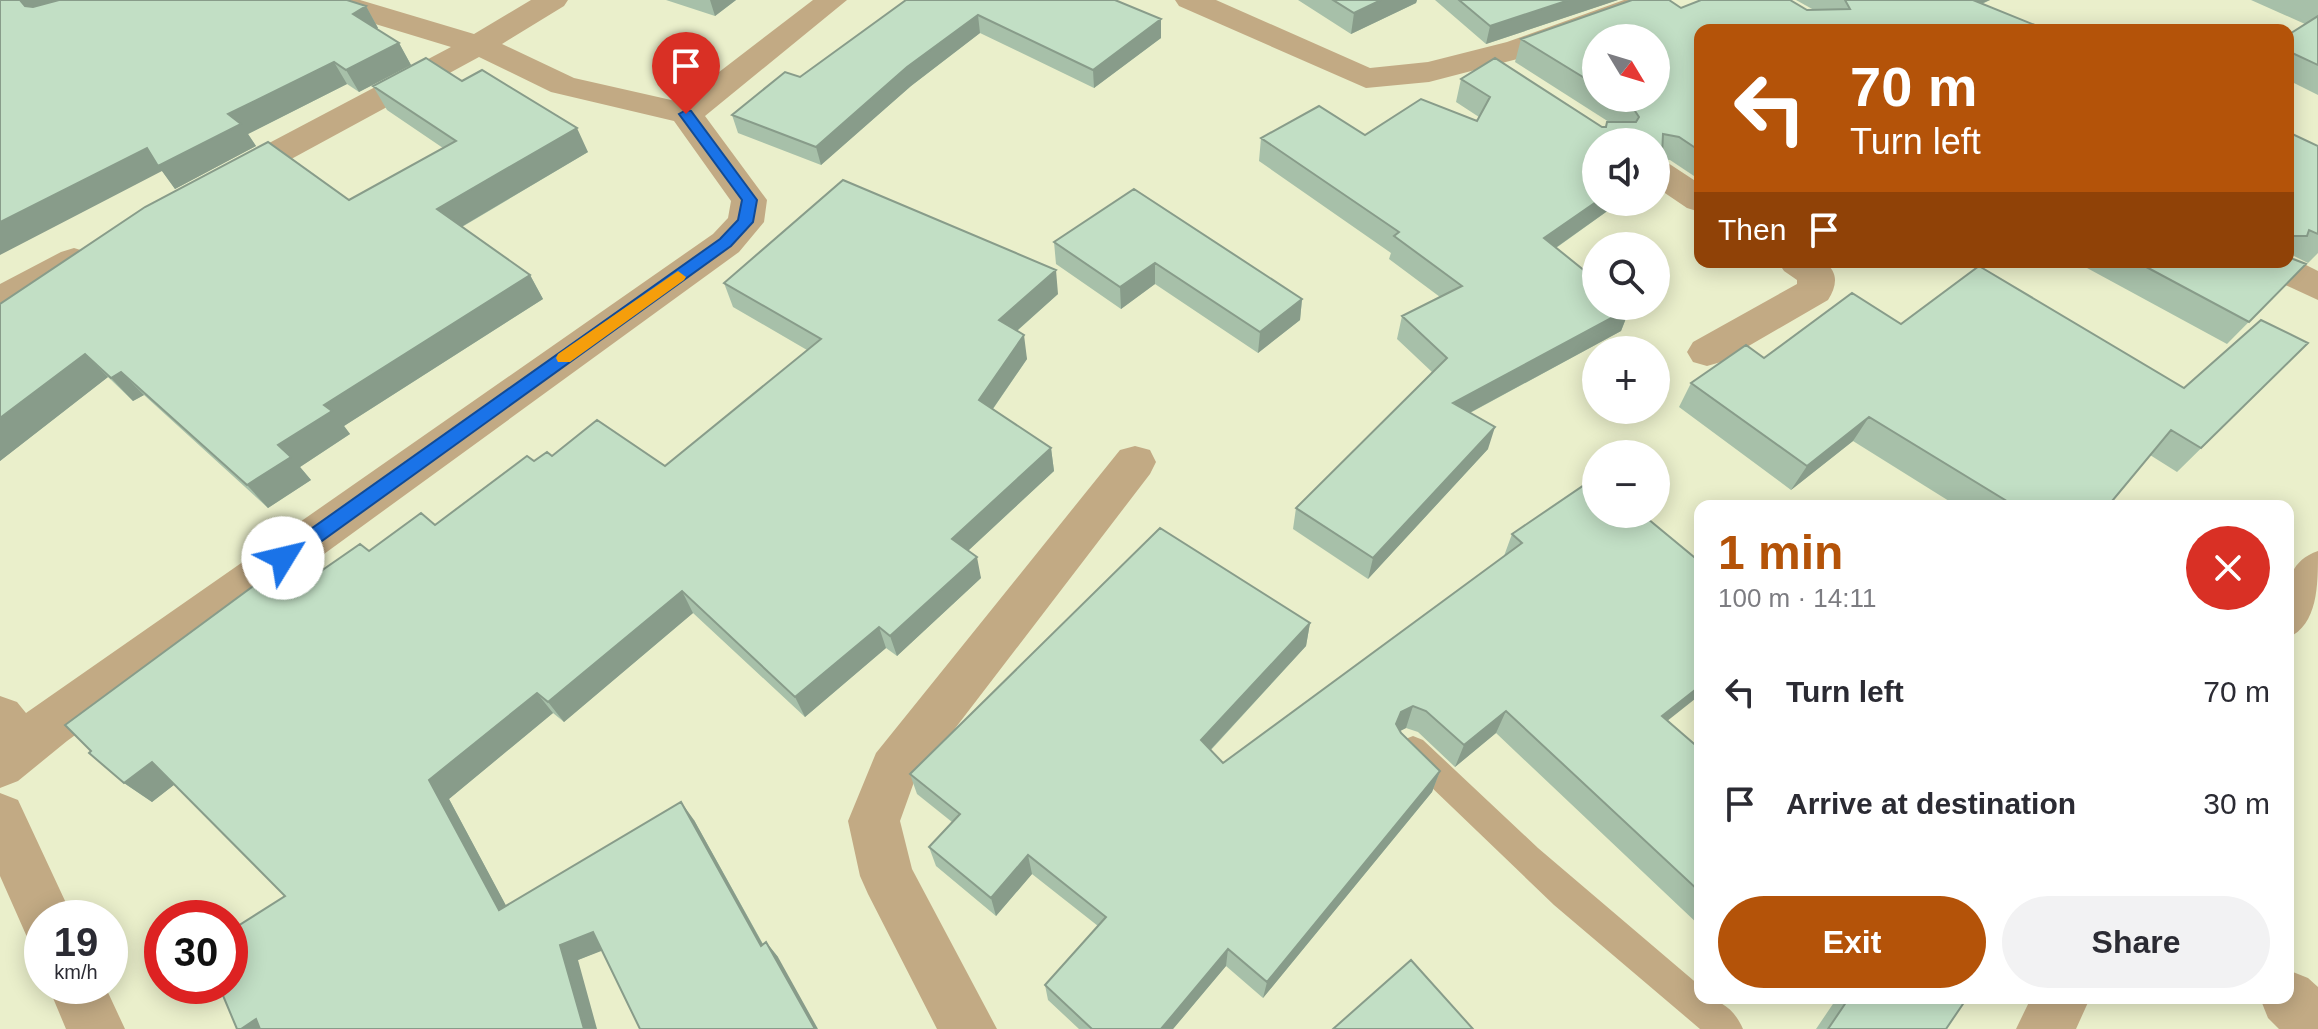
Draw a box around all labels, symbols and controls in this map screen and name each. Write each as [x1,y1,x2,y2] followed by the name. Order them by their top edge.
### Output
[1582,24,1670,112] north arrow
[1582,24,1670,528] map controls
[652,32,720,114] pin
[664,44,708,88] icon: arrive
[1850,55,1978,118] text: 70 m
[1718,56,1822,160] icon: left
[1850,121,1981,162] text: Turn left
[1582,128,1670,216] button: sound
[1802,208,1846,252] icon: arrive
[1718,213,1786,246] text: Then
[1582,232,1670,320] button: search
[1582,336,1670,424] button: +
[1582,440,1670,528] button: −
[241,516,325,600] position arrow
[1718,526,1843,579] text: 1 min
[2186,526,2270,610] button: close
[1718,583,1877,613] text: 100 m · 14:11
[1718,670,1762,714] icon: left
[1786,675,1904,708] text: Turn left
[2203,675,2270,708] text: 70 m
[1718,782,1762,826] icon: arrive
[1786,787,2076,820] text: Arrive at destination
[2203,787,2270,820] text: 30 m
[1718,896,1986,988] button: Exit
[2002,896,2270,988] button: Share
[144,900,248,1004] speed limit sign: 30
[54,920,98,964] text: 19
[54,961,98,983] text: km/h

